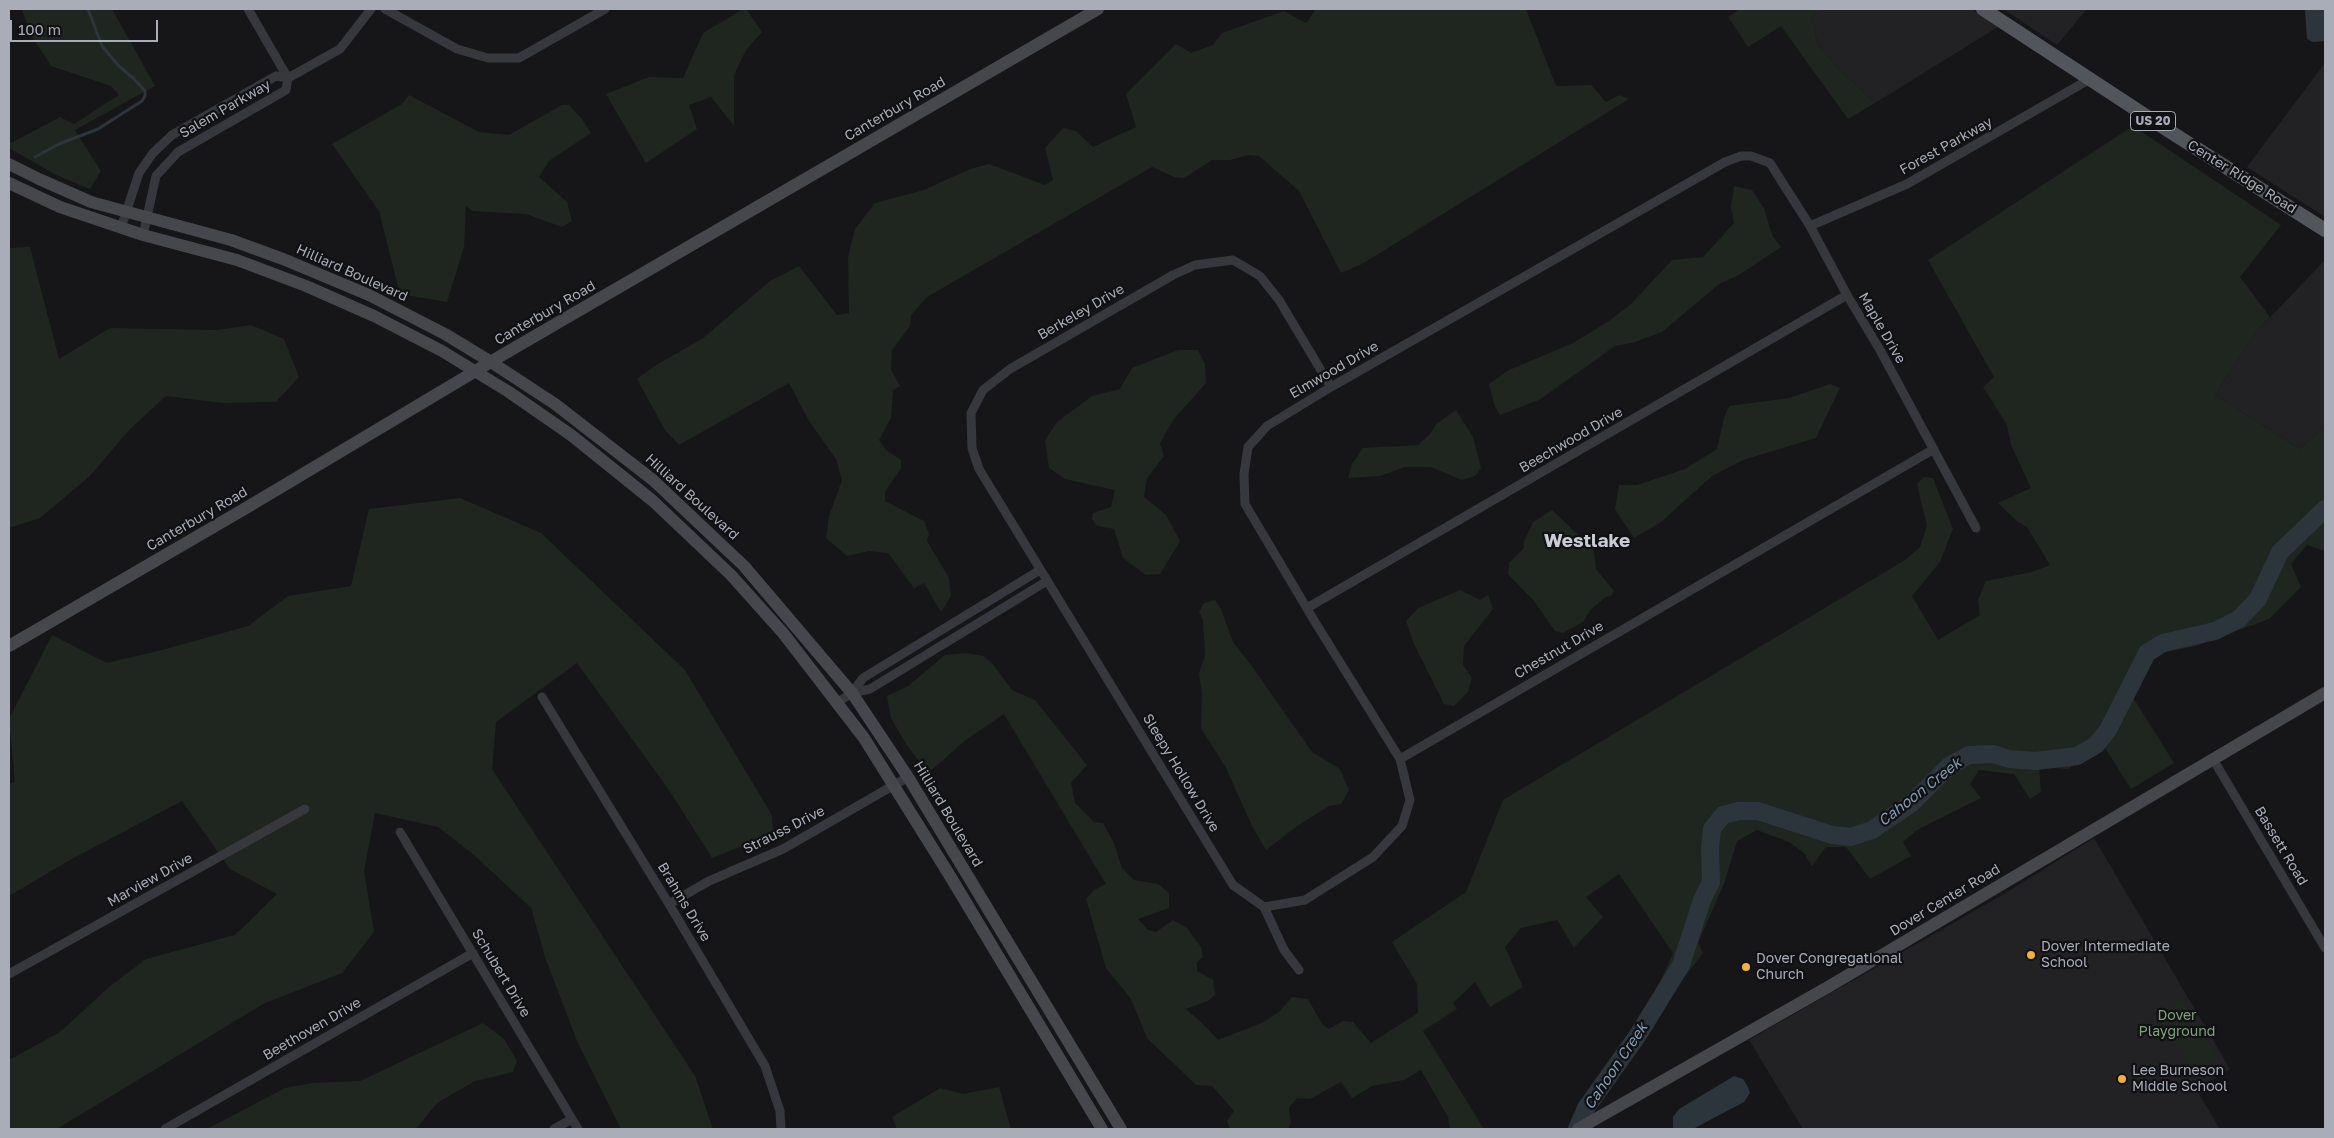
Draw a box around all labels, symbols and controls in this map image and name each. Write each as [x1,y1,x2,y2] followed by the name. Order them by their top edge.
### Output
[12,10,160,42] scale bar
[18,20,61,38] text: 100 m
[842,73,948,145] street label: Canterbury Road
[177,76,273,142] street label: Salem Parkway
[2130,112,2176,130] road number: US 20
[1897,114,1995,178] street label: Forest Parkway
[2184,137,2300,217] street label: Center Ridge Road
[294,241,410,305] street label: Hilliard Boulevard
[492,277,598,349] street label: Canterbury Road
[1035,280,1127,344] street label: Berkeley Drive
[1855,290,1909,366] street label: Maple Drive
[1286,338,1382,402] street label: Elmwood Drive
[1516,404,1626,476] street label: Beechwood Drive
[642,451,742,543] street label: Hilliard Boulevard
[144,483,250,555] street label: Canterbury Road
[1544,530,1630,552] district label: Westlake
[1511,618,1607,682] street label: Chestnut Drive
[1139,711,1223,835] street label: Sleepy Hollow Drive
[1875,754,1965,830] water label: Cahoon Creek
[910,758,986,870] street label: Hilliard Boulevard
[741,802,827,858] street label: Strauss Drive
[2251,803,2311,889] street label: Bassett Road
[104,850,196,910] street label: Marview Drive
[654,859,714,945] street label: Brahms Drive
[1887,860,2003,940] street label: Dover Center Road
[468,926,534,1020] street label: Schubert Drive
[2041,939,2170,972] place label: Dover Intermediate School
[2025,949,2037,961] marker: Dover Intermediate School
[1756,951,1902,984] place label: Dover Congregational Church
[1740,961,1752,973] marker: Dover Congregational Church
[260,994,364,1064] street label: Beethoven Drive
[2139,1008,2215,1040] park label: Dover Playground
[1580,1019,1652,1113] water label: Cahoon Creek
[2132,1063,2227,1096] place label: Lee Burneson Middle School
[2116,1073,2128,1085] marker: Lee Burneson Middle School

